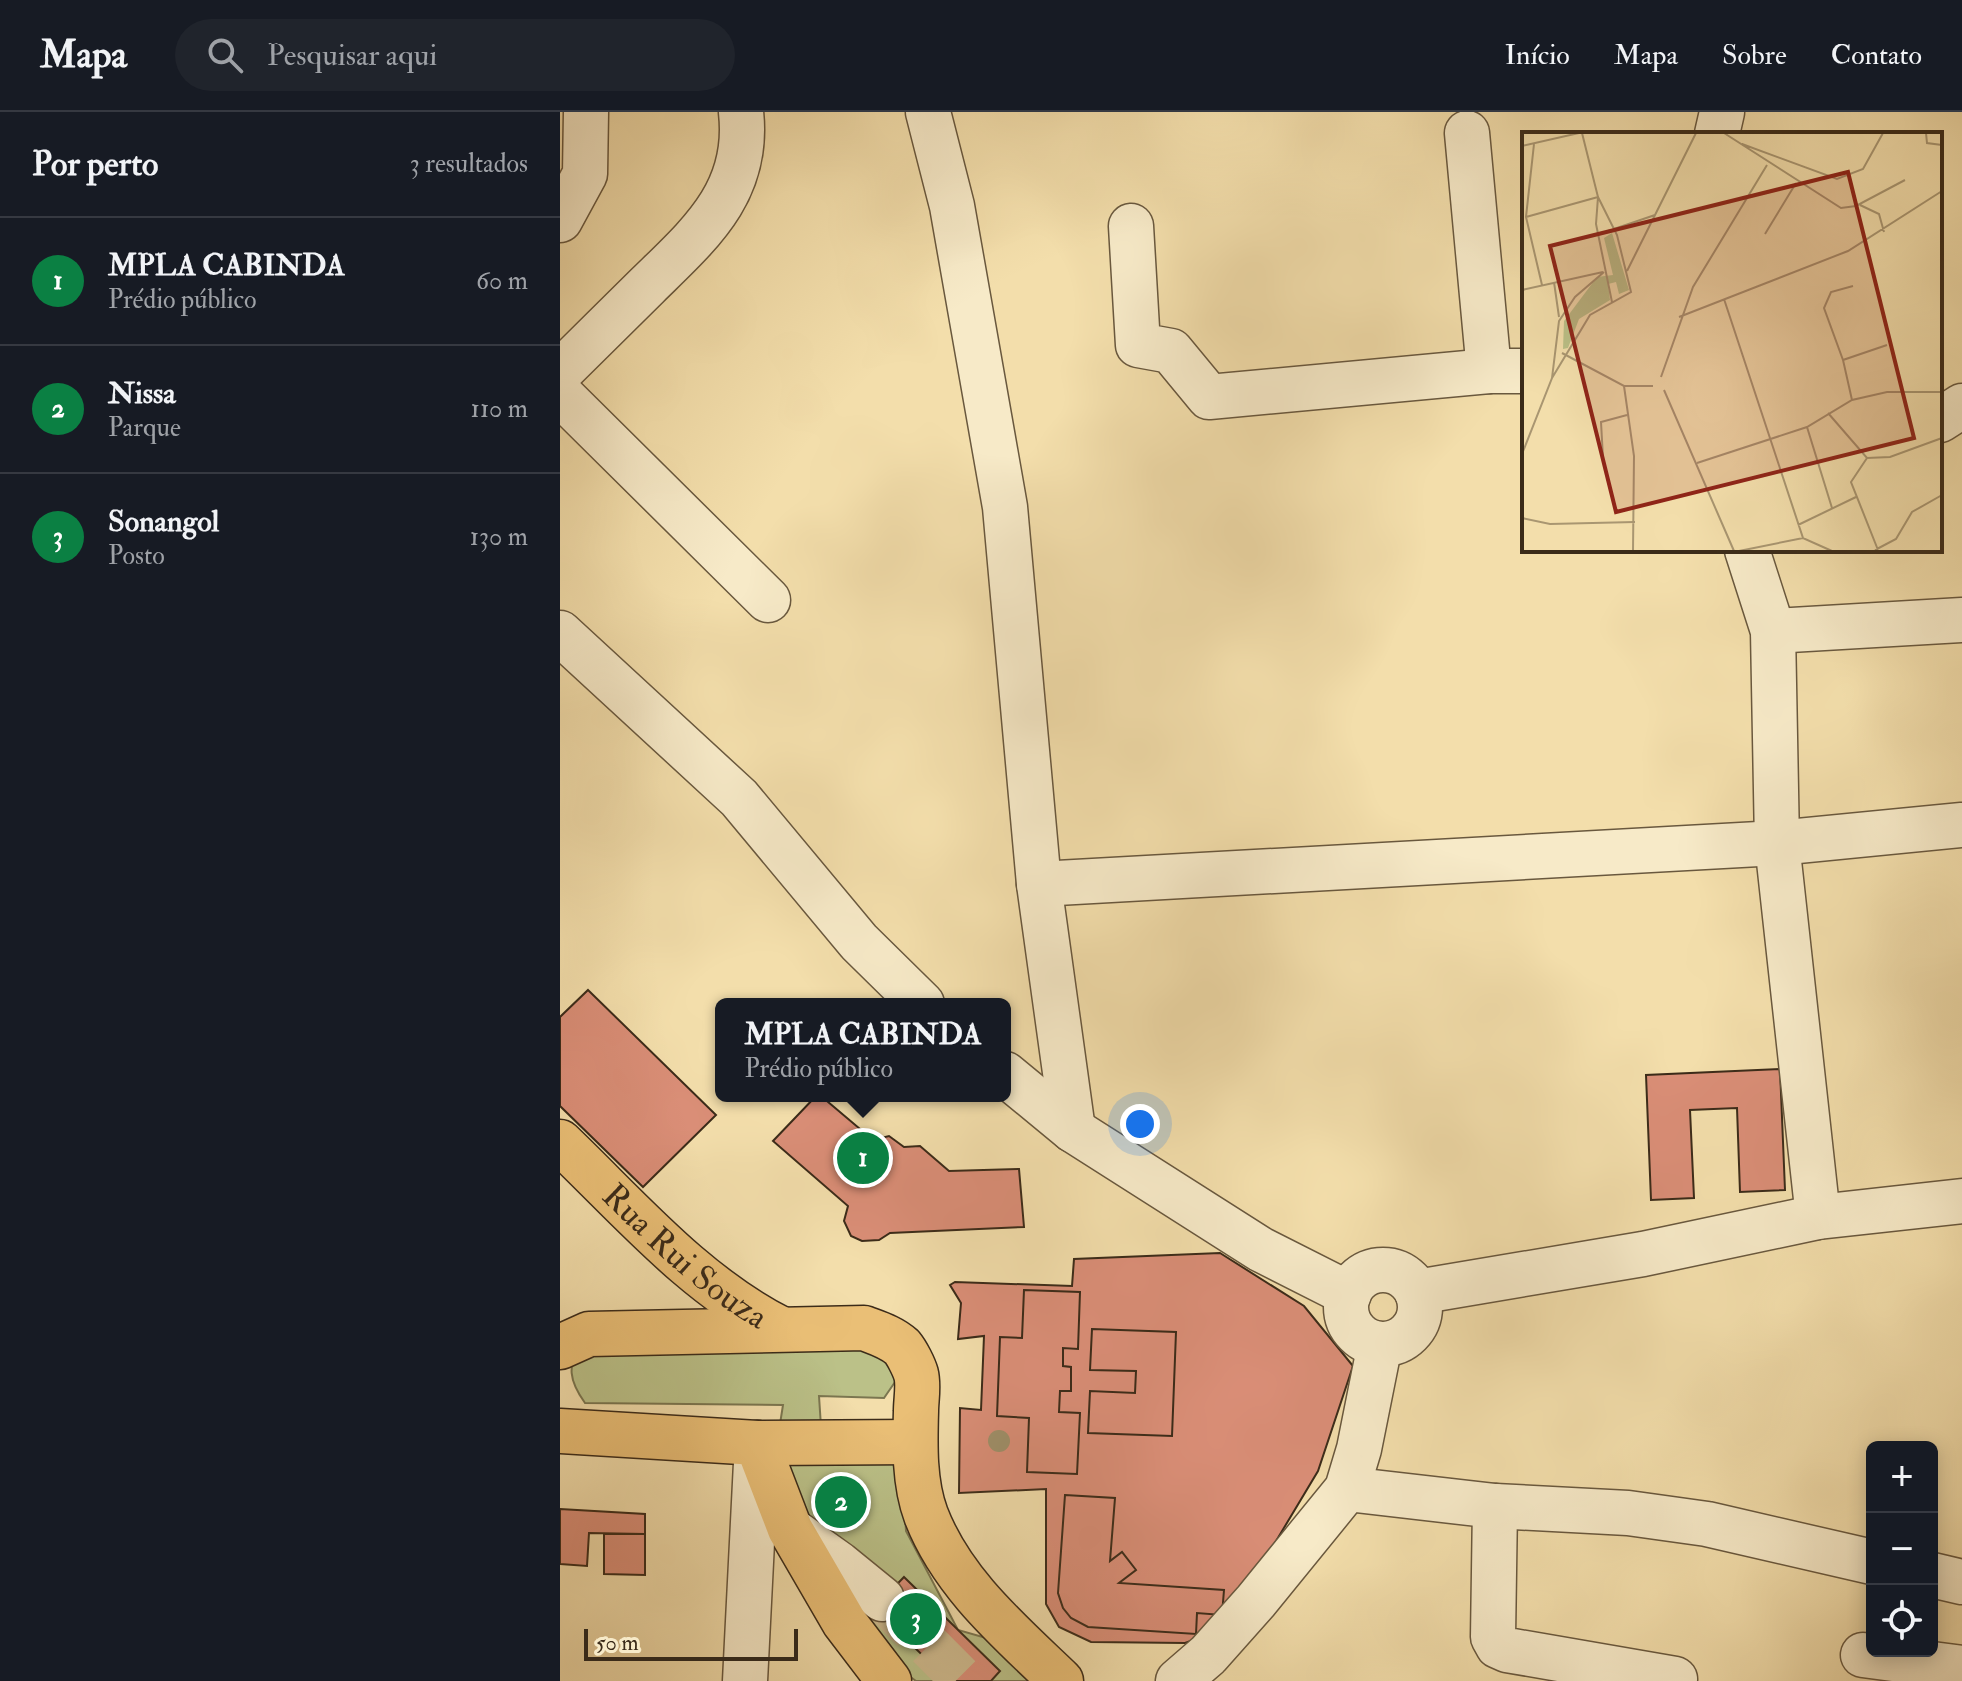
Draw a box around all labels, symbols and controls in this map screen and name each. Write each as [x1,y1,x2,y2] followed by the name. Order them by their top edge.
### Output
[175,19,735,91] search box
[40,31,127,79] text: Mapa
[203,33,247,77] icon: search
[267,37,437,74] text: Pesquisar aqui
[1505,38,1570,73] text: Início
[1614,38,1678,73] text: Mapa
[1722,38,1787,73] text: Sobre
[1831,38,1922,73] text: Contato
[1522,132,1942,552] inset map
[32,143,158,186] text: Por perto
[410,148,528,180] text: 3 resultados
[108,247,345,284] text: MPLA CABINDA
[53,265,63,297] text: 1
[476,265,528,297] text: 60 m
[108,284,256,316] text: Prédio público
[108,375,176,412] text: Nissa
[51,393,65,425] text: 2
[471,393,528,425] text: 110 m
[108,412,181,444] text: Parque
[108,503,219,540] text: Sonangol
[53,521,63,553] text: 3
[470,521,528,553] text: 130 m
[108,540,165,572] text: Posto
[715,998,1011,1102] popup
[745,1016,981,1053] text: MPLA CABINDA
[745,1053,893,1085] text: Prédio público
[1120,1104,1160,1144] your location
[837,1128,889,1188] pin: 1
[593,1175,776,1339] street label: Rua Rui Souza
[1866,1441,1938,1657] map controls
[1866,1441,1938,1513] button: +
[815,1472,867,1532] pin: 2
[1866,1513,1938,1585] button: −
[1866,1585,1938,1657] button: locate
[890,1589,942,1649] pin: 3
[584,1625,798,1661] scale bar
[596,1629,638,1657] text: 50 m

